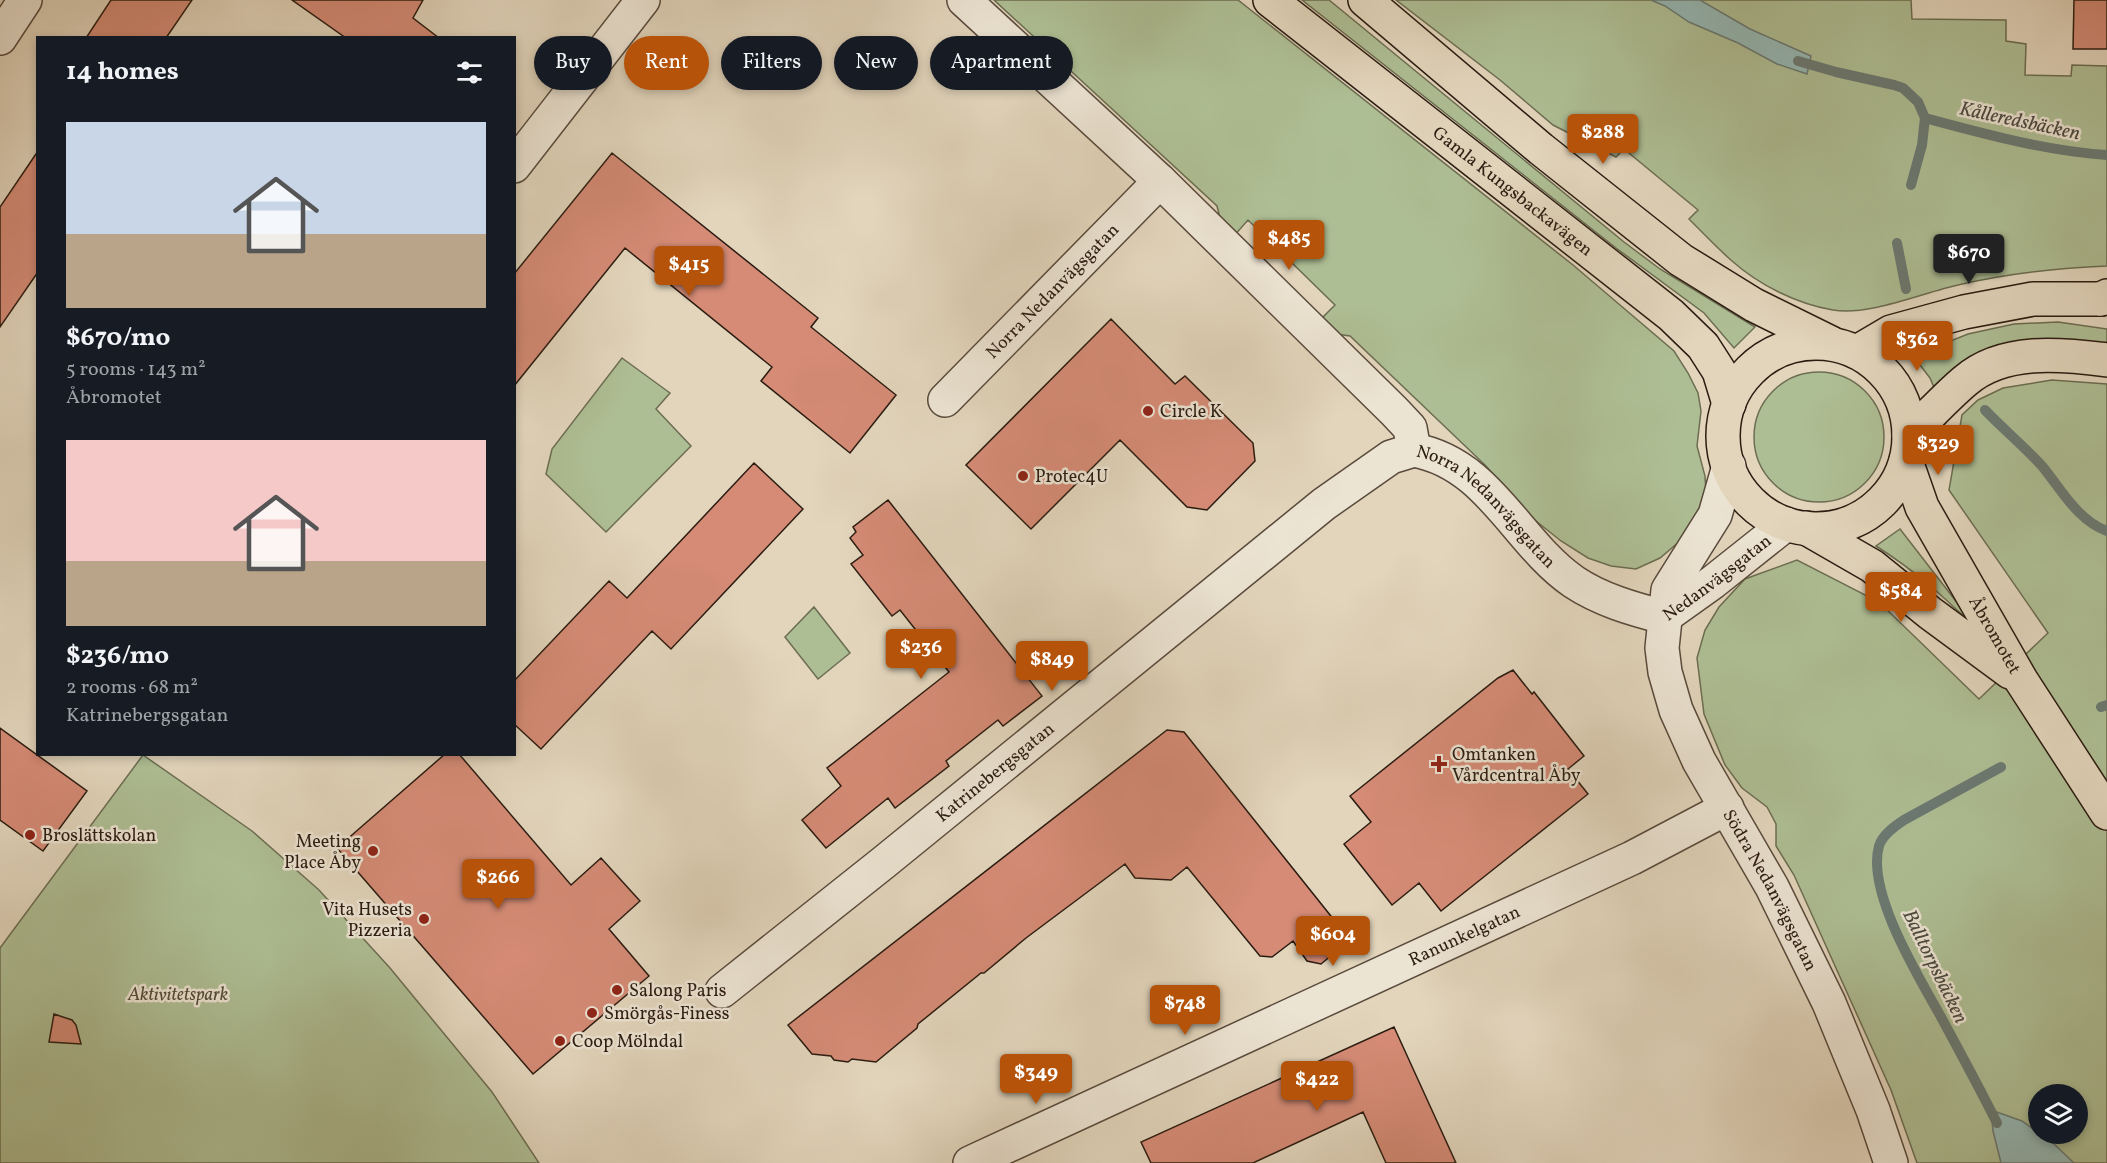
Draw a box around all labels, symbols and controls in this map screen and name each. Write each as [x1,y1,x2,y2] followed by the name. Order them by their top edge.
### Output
[534,36,612,90] chip: Buy
[624,36,709,90] chip: Rent
[721,36,822,90] chip: Filters
[834,36,918,90] chip: New
[930,36,1073,90] chip: Apartment
[66,54,179,90] text: 14 homes
[453,56,486,89] icon: filters
[1957,96,2082,148] water label: Kålleredsbäcken
[1567,114,1639,165] pin: $288
[1581,119,1625,147] text: $288
[1427,121,1598,263] street label: Gamla Kungsbackavägen
[222,161,330,269] icon: home
[981,218,1126,365] street label: Norra Nedanvägsgatan
[1253,220,1325,271] pin: $485
[1267,225,1311,253] text: $485
[1933,234,2005,285] pin: $670
[1947,239,1991,267] text: $670
[653,246,725,297] pin: $415
[669,251,709,279] text: $415
[66,320,170,356] text: $670/mo
[1881,321,1953,372] pin: $362
[1896,326,1938,354] text: $362
[66,356,206,384] text: 5 rooms · 143 m²
[66,384,162,412] text: Åbromotet
[1160,400,1222,425] place label: Circle K
[1141,404,1155,418] marker: Circle K
[1902,425,1974,476] pin: $329
[1917,430,1959,458] text: $329
[1413,440,1561,575] street label: Norra Nedanvägsgatan
[1035,465,1108,490] place label: Protec4U
[1016,469,1030,483] marker: Protec4U
[222,479,330,587] icon: home
[1658,529,1777,628] street label: Nedanvägsgatan
[1865,572,1937,623] pin: $584
[1879,577,1923,605] text: $584
[1962,592,2026,679] street label: Åbromotet
[885,629,957,680] pin: $236
[900,634,942,662] text: $236
[66,638,169,674] text: $236/mo
[1016,641,1088,692] pin: $849
[1030,646,1074,674] text: $849
[66,674,198,702] text: 2 rooms · 68 m²
[66,702,228,730] text: Katrinebergsgatan
[931,717,1061,829] street label: Katrinebergsgatan
[1452,743,1581,789] place label: Omtanken Vårdcentral Åby
[1430,755,1448,773] marker: Omtanken Vårdcentral Åby
[1716,805,1823,976] street label: Södra Nedanvägsgatan
[42,824,157,849] place label: Broslättskolan
[23,828,37,842] marker: Broslättskolan
[284,830,361,876] place label: Meeting Place Åby
[366,844,380,858] marker: Meeting Place Åby
[462,859,534,910] pin: $266
[476,864,520,892] text: $266
[322,898,412,944] place label: Vita Husets Pizzeria
[1405,900,1525,973] street label: Ranunkelgatan
[1895,905,1974,1029] water label: Balltorpsbäcken
[417,912,431,926] marker: Vita Husets Pizzeria
[1297,916,1369,967] pin: $604
[1310,921,1356,949] text: $604
[629,979,727,1004] place label: Salong Paris
[127,983,228,1008] park label: Aktivitetspark
[610,983,624,997] marker: Salong Paris
[1149,985,1221,1036] pin: $748
[1164,990,1206,1018] text: $748
[604,1002,730,1027] place label: Smörgås-Finess
[585,1006,599,1020] marker: Smörgås-Finess
[572,1030,683,1055] place label: Coop Mölndal
[553,1034,567,1048] marker: Coop Mölndal
[1000,1054,1072,1105] pin: $349
[1014,1059,1058,1087] text: $349
[1281,1061,1353,1112] pin: $422
[1295,1066,1339,1094] text: $422
[2028,1084,2088,1144] map controls
[2028,1084,2088,1144] button: layers

